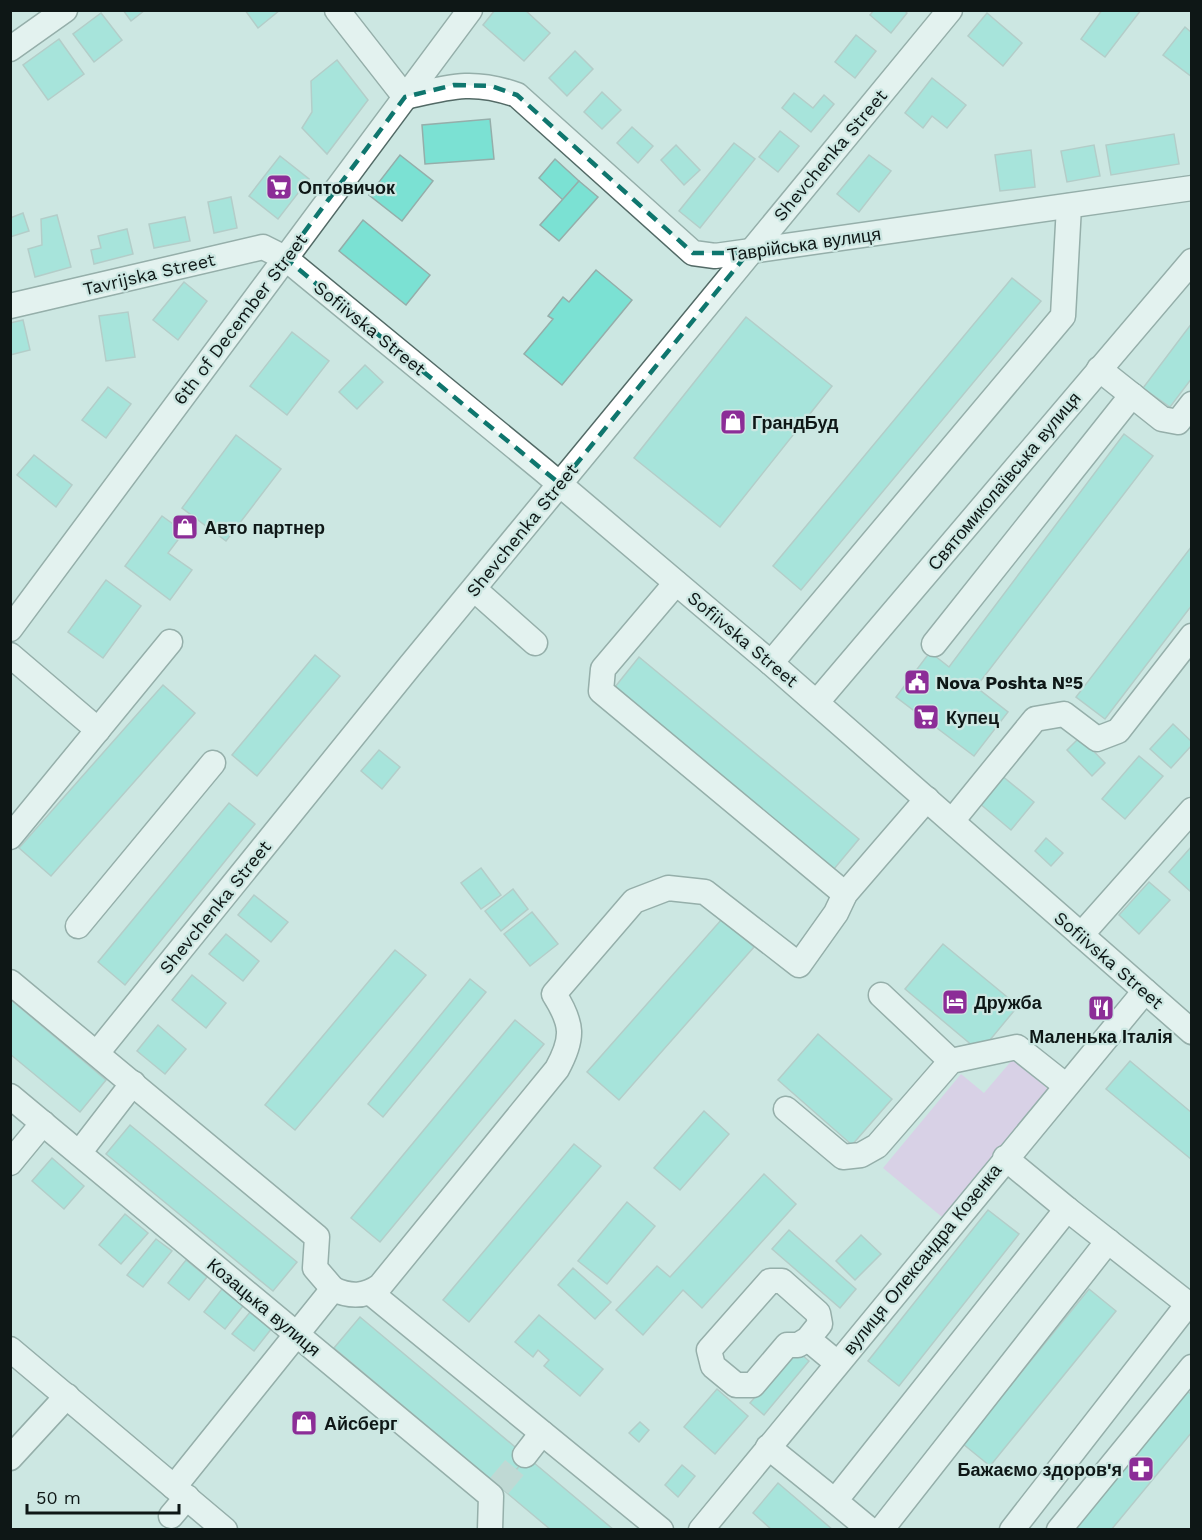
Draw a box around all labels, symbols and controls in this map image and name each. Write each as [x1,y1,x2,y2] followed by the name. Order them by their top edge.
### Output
[769,85,891,225] street label: Shevchenka Street
[264,172,294,202] supermarket icon: Оптовичок
[298,177,396,198] place label: Оптовичок
[726,223,882,265] street label: Таврійська вулиця
[169,229,311,409] street label: 6th of December Street
[81,249,217,299] street label: Tavrijska Street
[310,277,430,380] street label: Sofiivska Street
[923,388,1085,574] street label: Святомиколаївська вулиця
[718,407,748,437] shop icon: ГрандБуд
[752,412,839,433] place label: ГрандБуд
[462,459,582,601] street label: Shevchenka Street
[170,512,200,542] shop icon: Авто партнер
[204,517,325,538] place label: Авто партнер
[684,587,803,692] street label: Sofiivska Street
[902,667,932,697] public building icon: Nova Poshta №5
[936,672,1083,693] place label: Nova Poshta №5
[911,702,941,732] supermarket icon: Купец
[946,707,999,728] place label: Купец
[155,836,275,978] street label: Shevchenka Street
[1050,907,1168,1013] street label: Sofiivska Street
[940,987,970,1017] hotel icon: Дружба
[974,992,1043,1013] place label: Дружба
[1086,993,1116,1023] restaurant icon: Маленька Італія
[1029,1026,1173,1047] place label: Маленька Італія
[839,1159,1006,1359] street label: вулиця Олександра Козенка
[203,1254,325,1360] street label: Козацька вулиця
[289,1408,319,1438] shop icon: Айсберг
[324,1413,398,1434] place label: Айсберг
[1126,1454,1156,1484] pharmacy icon: Бажаємо здоров'я
[957,1459,1122,1480] place label: Бажаємо здоров'я
[27,1477,178,1515] scale bar
[36,1487,81,1508] text: 50 m

